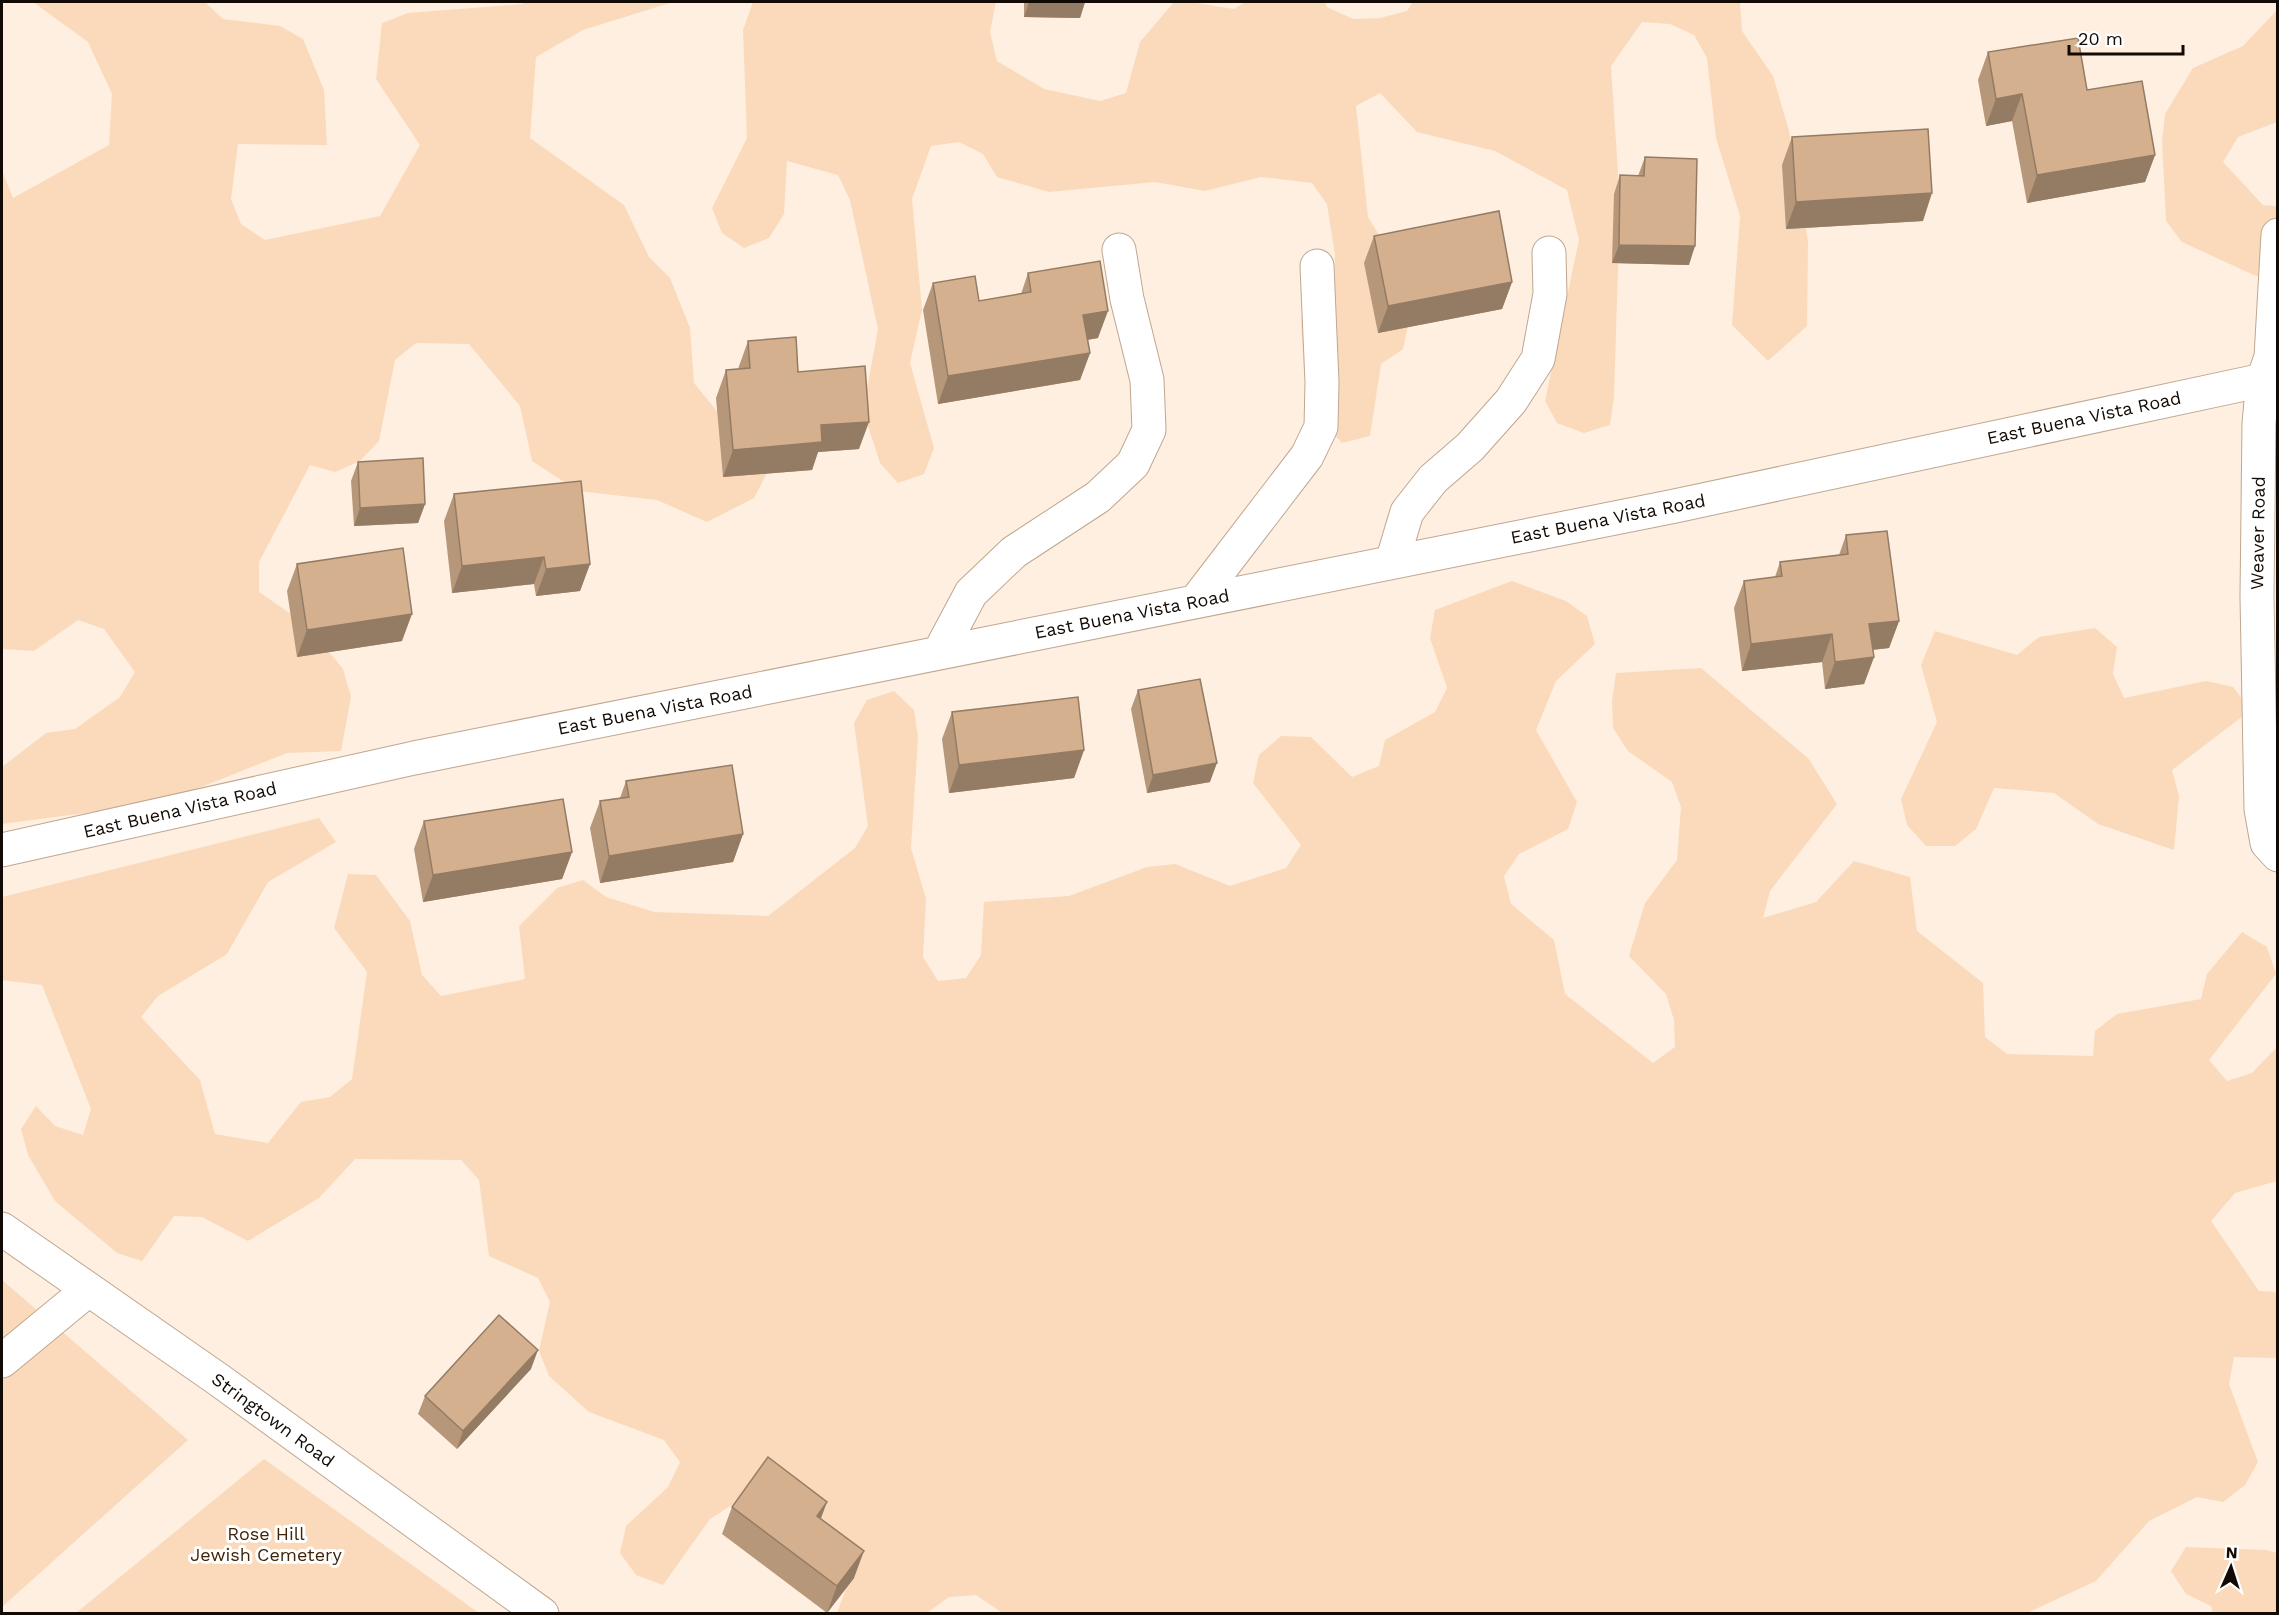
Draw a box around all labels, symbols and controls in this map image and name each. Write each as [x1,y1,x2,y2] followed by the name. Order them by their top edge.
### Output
[2069,18,2183,56] scale bar
[2078,28,2123,49] text: 20 m
[1985,387,2183,448] street label: East Buena Vista Road
[2246,476,2269,590] street label: Weaver Road
[1509,489,1707,548] street label: East Buena Vista Road
[1033,584,1231,643] street label: East Buena Vista Road
[556,680,754,739] street label: East Buena Vista Road
[81,777,279,842] street label: East Buena Vista Road
[208,1368,339,1471] street label: Stringtown Road
[190,1523,342,1565] park label: Rose Hill Jewish Cemetery
[2201,1537,2261,1597] north arrow
[2225,1543,2238,1562] text: N

